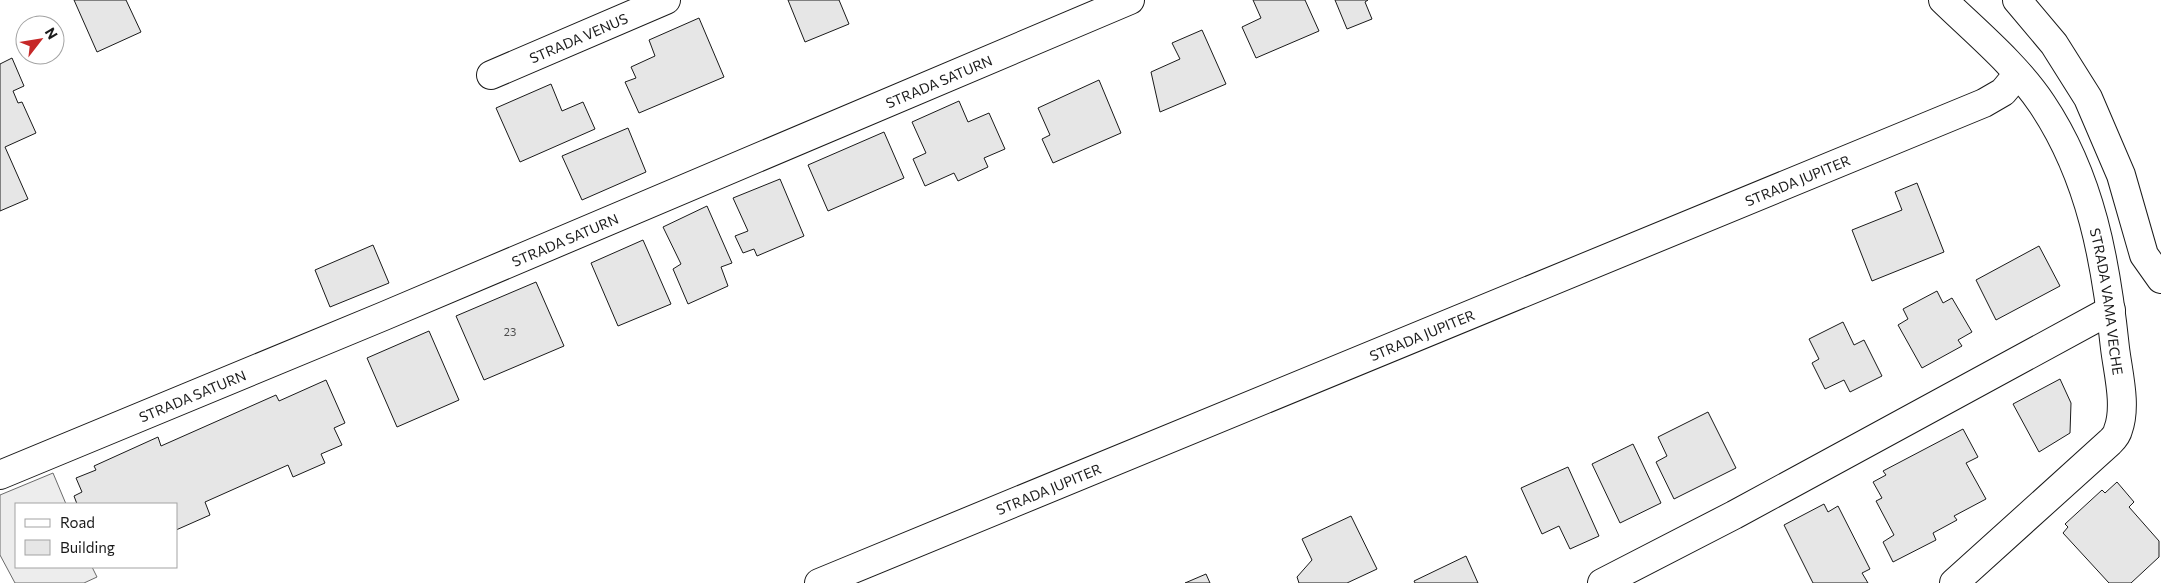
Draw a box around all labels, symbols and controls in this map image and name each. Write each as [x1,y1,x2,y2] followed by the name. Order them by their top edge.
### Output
[527,9,630,66] street label: STRADA VENUS
[15,15,65,65] north arrow
[42,24,62,42] text: N
[883,51,995,111] street label: STRADA SATURN
[1742,151,1852,209] street label: STRADA JUPITER
[509,209,621,270] street label: STRADA SATURN
[2087,226,2127,376] street label: STRADA VAMA VECHE
[1367,305,1477,364] street label: STRADA JUPITER
[504,325,516,338] house number: 23
[136,366,248,425] street label: STRADA SATURN
[993,459,1103,518] street label: STRADA JUPITER
[15,503,178,568] legend
[60,513,95,531] text: Road
[60,538,115,556] text: Building

